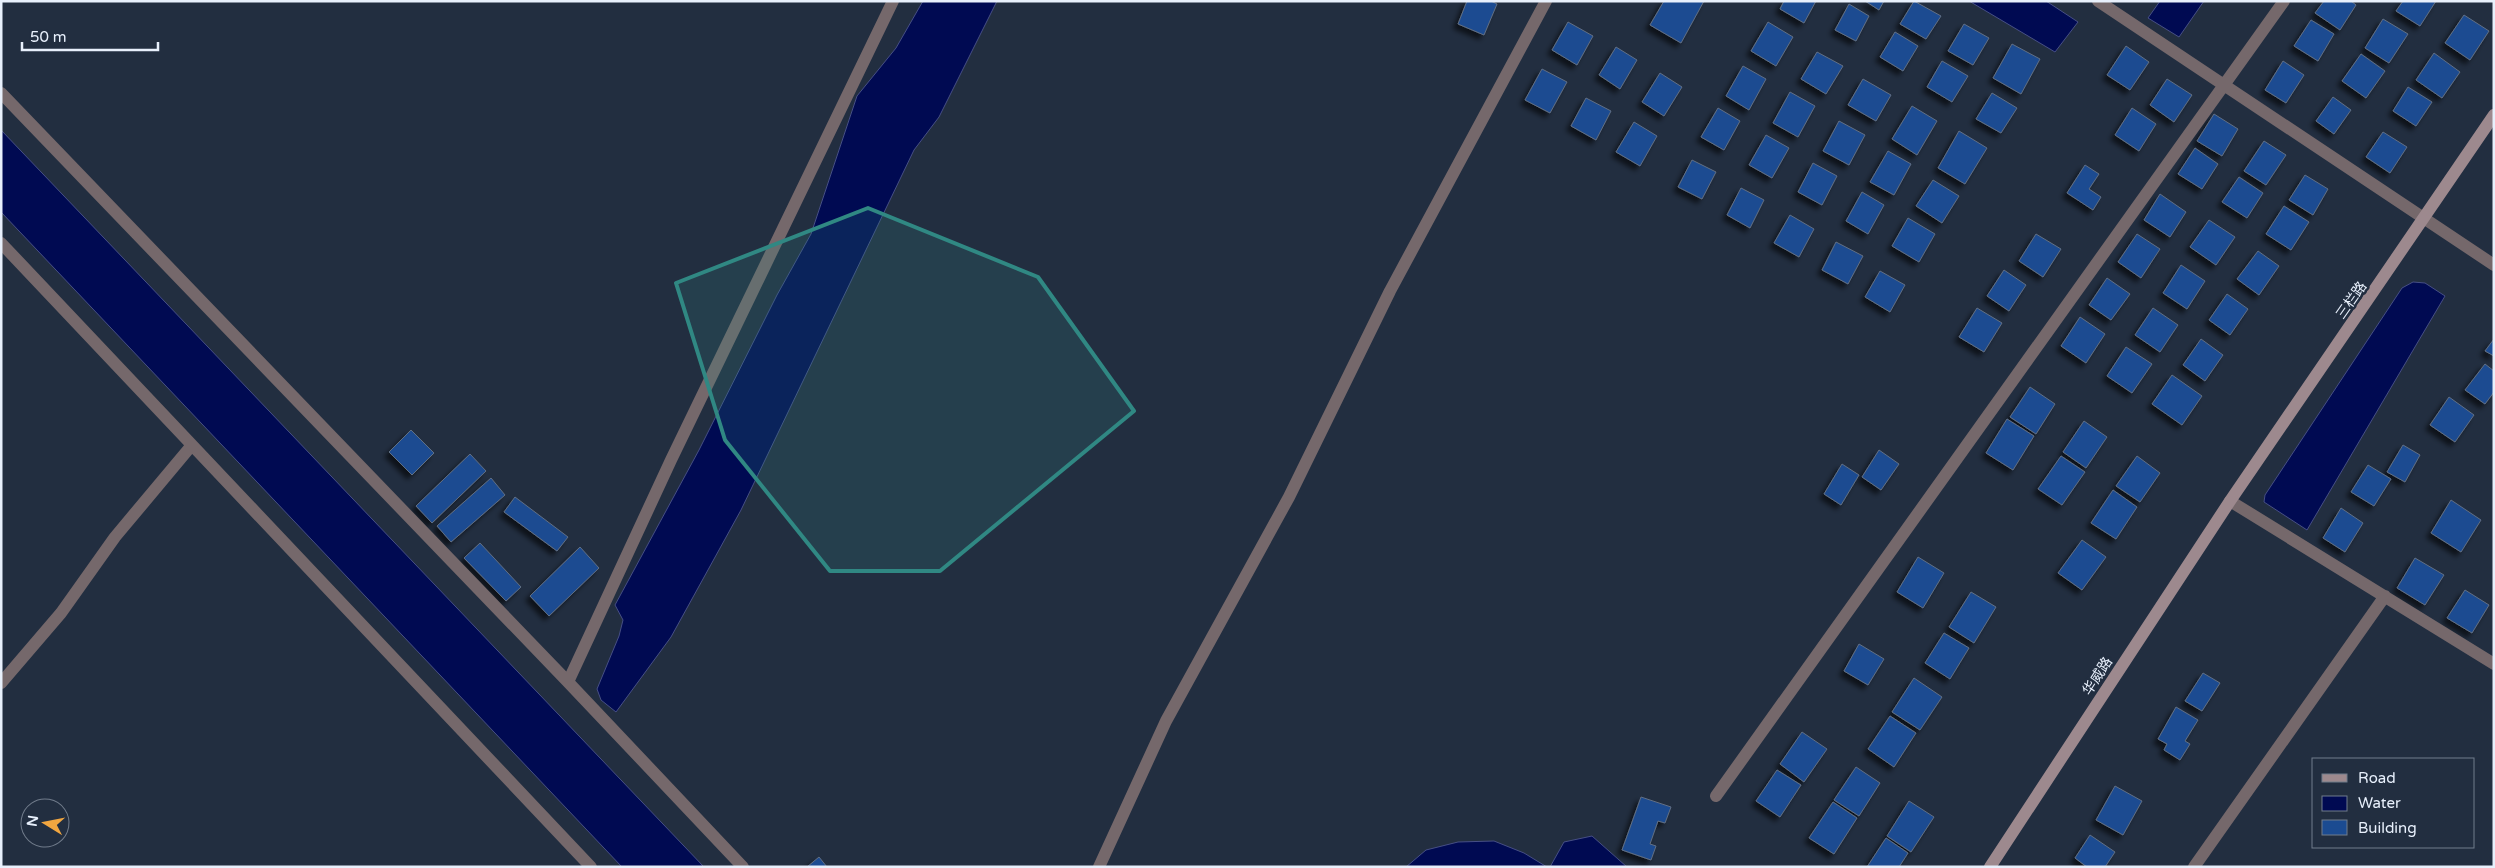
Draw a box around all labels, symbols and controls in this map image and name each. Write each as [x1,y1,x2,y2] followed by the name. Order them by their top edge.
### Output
[22,20,159,52] scale bar
[30,28,67,46] text: 50 m
[2332,278,2370,322] street label: 三栏路
[2079,654,2116,699] street label: 华威路
[2312,758,2475,848] legend
[2358,769,2396,787] text: Road
[2358,794,2401,812] text: Water
[20,798,70,848] north arrow
[23,814,42,828] text: N
[2358,819,2417,837] text: Building

